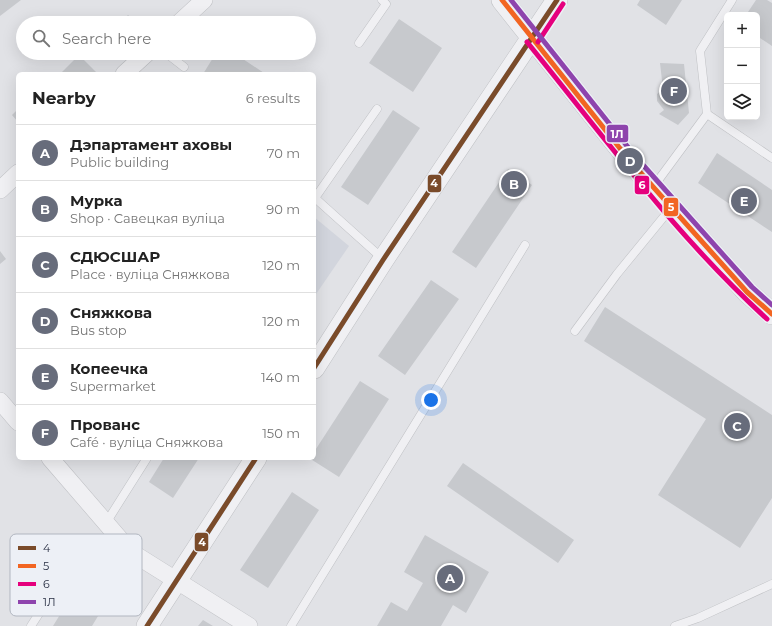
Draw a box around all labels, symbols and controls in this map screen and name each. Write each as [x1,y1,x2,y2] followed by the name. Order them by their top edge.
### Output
[724,12,760,120] map controls
[724,12,760,48] button: +
[16,16,316,60] search box
[30,27,52,49] icon: search
[62,29,151,48] text: Search here
[724,48,760,84] button: −
[661,76,687,106] pin: F
[724,84,760,120] button: layers
[32,88,96,108] text: Nearby
[246,90,300,106] text: 6 results
[606,124,629,143] line badge: 1Л
[610,127,624,141] text: 1Л
[70,135,232,154] text: Дэпартамент аховы
[40,145,50,161] text: A
[267,145,300,161] text: 70 m
[617,146,643,176] pin: D
[70,154,169,170] text: Public building
[501,169,527,199] pin: B
[427,174,442,193] line badge: 4
[634,175,650,195] line badge: 6
[430,176,438,190] text: 4
[638,178,646,192] text: 6
[731,186,757,216] pin: E
[70,191,123,210] text: Мурка
[663,197,679,217] line badge: 5
[668,200,675,214] text: 5
[40,201,50,217] text: B
[266,201,300,217] text: 90 m
[70,210,225,226] text: Shop · Савецкая вуліца
[70,247,160,266] text: СДЮСШАР
[40,257,50,273] text: C
[262,257,300,273] text: 120 m
[70,266,230,282] text: Place · вуліца Сняжкова
[70,303,152,322] text: Сняжкова
[40,313,50,329] text: D
[262,313,300,329] text: 120 m
[70,322,127,338] text: Bus stop
[70,359,148,378] text: Копеечка
[41,369,49,385] text: E
[261,369,300,385] text: 140 m
[70,378,156,394] text: Supermarket
[421,390,441,410] your location
[724,411,750,441] pin: C
[70,415,140,434] text: Прованс
[41,425,49,441] text: F
[262,425,300,441] text: 150 m
[70,434,223,450] text: Café · вуліца Сняжкова
[194,532,209,552] line badge: 4
[10,534,142,616] legend
[198,535,206,549] text: 4
[43,541,51,555] text: 4
[43,559,49,573] text: 5
[437,563,463,593] pin: A
[43,577,50,591] text: 6
[43,595,56,609] text: 1Л

